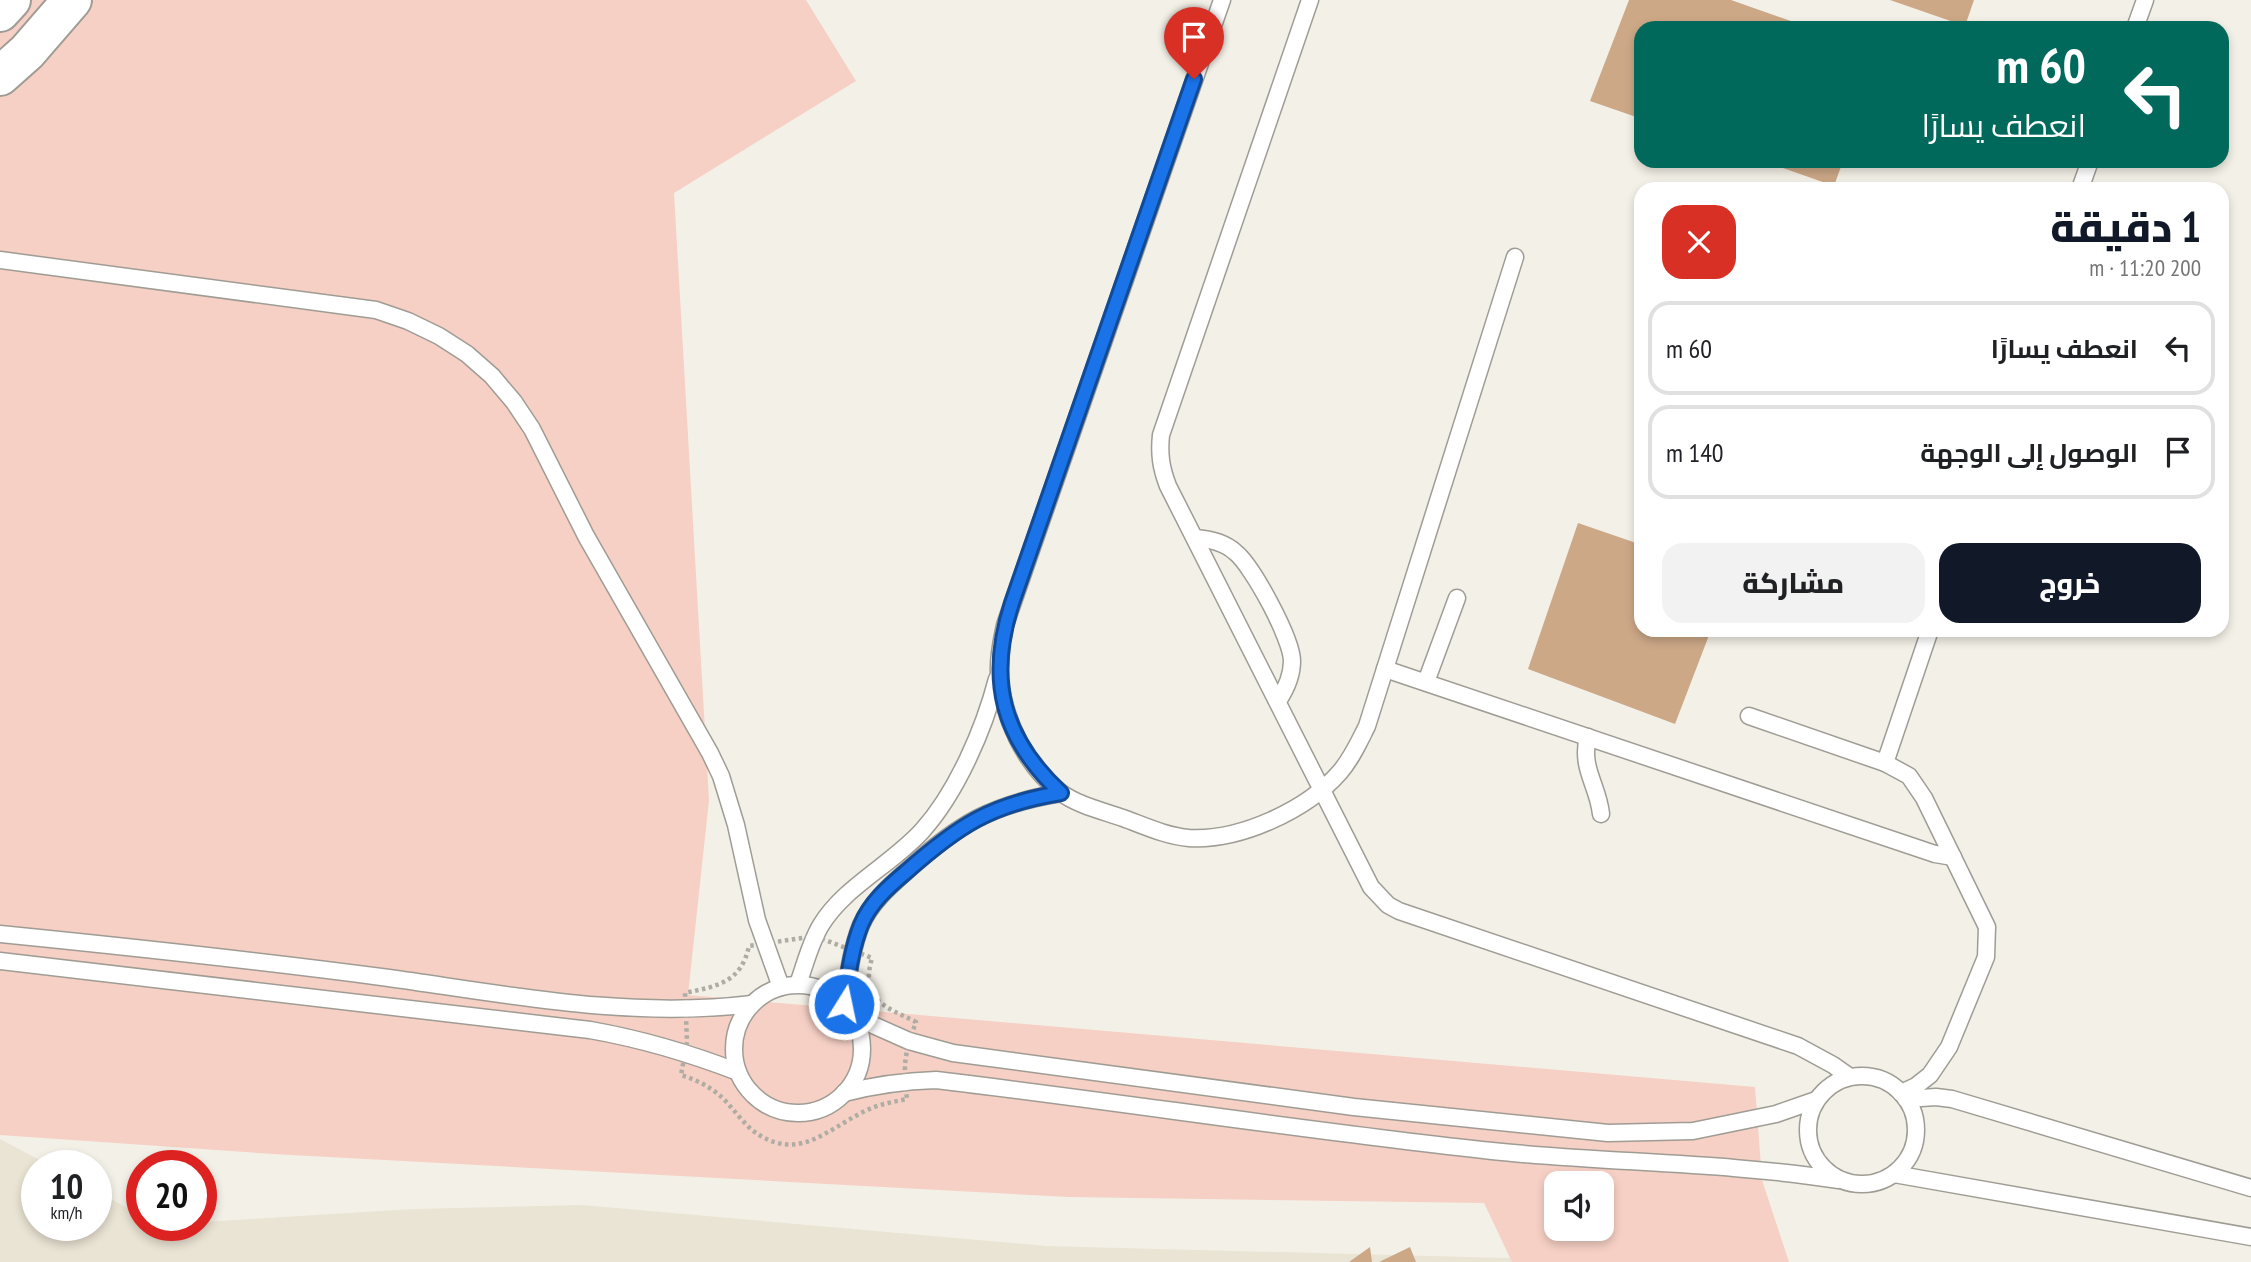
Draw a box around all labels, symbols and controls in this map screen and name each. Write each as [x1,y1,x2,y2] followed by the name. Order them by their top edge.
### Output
[1164,7,1224,79] pin
[1175,18,1213,56] icon: arrive
[1997,33,2086,97] text: 60 m
[2110,49,2201,140] icon: left
[1921,104,2086,146] text: انعطف يسارًا
[2050,199,2201,254] text: 1 دقيقة
[1662,205,1736,279] button: close
[2089,253,2201,282] text: 200 m · 11:20
[2159,329,2197,367] icon: left
[1666,332,1712,365] text: 60 m
[1991,332,2138,365] text: انعطف يسارًا
[2159,433,2197,471] icon: arrive
[1666,436,1724,469] text: 140 m
[1920,436,2138,469] text: الوصول إلى الوجهة
[1662,543,1925,623] button: مشاركة
[1939,543,2201,623] button: خروج
[807,967,881,1041] position arrow
[126,1150,217,1241] speed limit sign: 20
[50,1163,83,1209] text: 10
[1544,1171,1614,1241] map controls
[1544,1171,1614,1241] button: sound
[51,1201,82,1224] text: km/h

